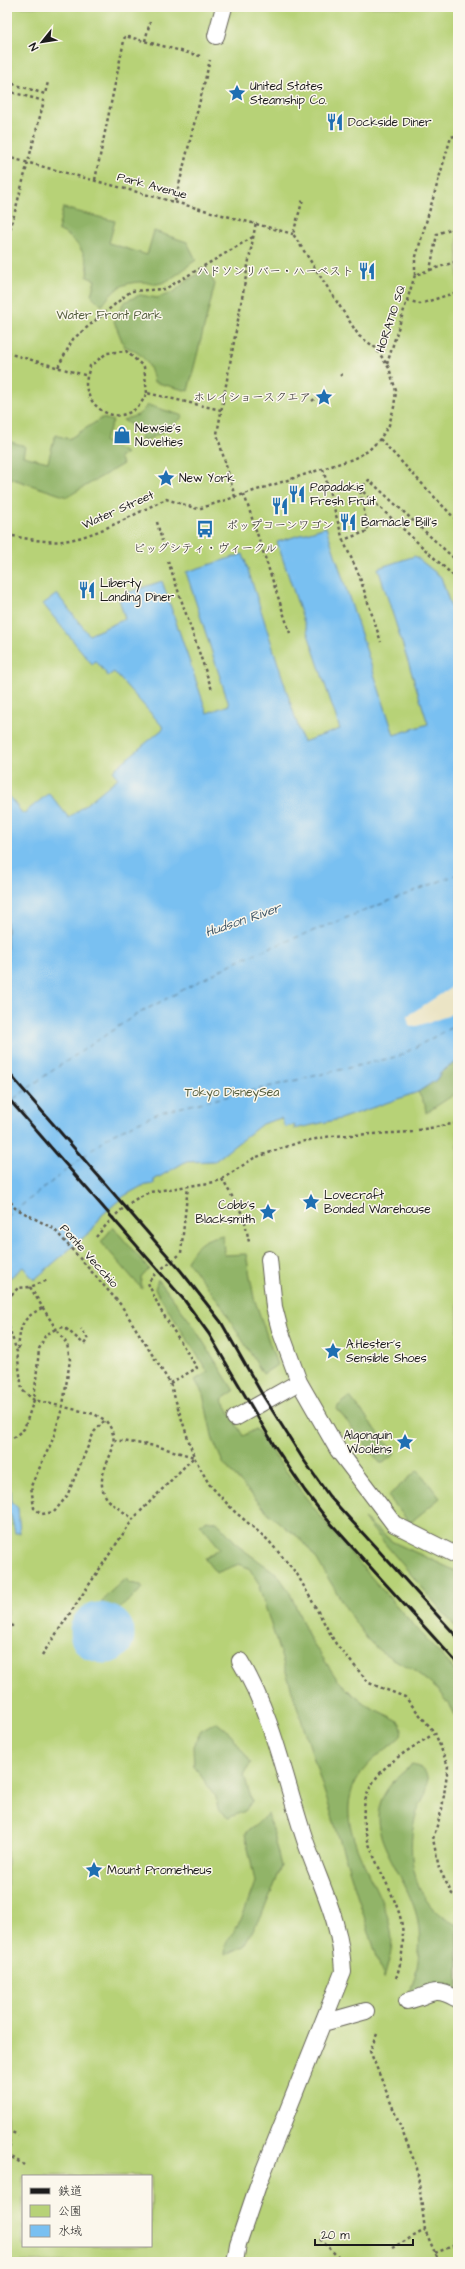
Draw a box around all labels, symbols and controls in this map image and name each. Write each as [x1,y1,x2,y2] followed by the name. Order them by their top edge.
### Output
[22,22,62,62] north arrow
[26,40,42,53] text: N
[250,78,327,109] place label: United States Steamship Co.
[227,83,247,103] place icon: United States Steamship Co.
[325,112,345,132] restaurant icon: Dockside Diner
[348,114,432,131] place label: Dockside Diner
[115,169,189,204] street label: Park Avenue
[357,261,377,281] restaurant icon: ハドソンリバー・ハーベスト
[197,263,354,280] place label: ハドソンリバー・ハーベスト
[372,283,410,355] street label: HORATIO SQ
[56,307,162,324] park label: Water Front Park
[314,387,334,407] place icon: ホレイショースクエア
[193,389,311,406] place label: ホレイショースクエア
[135,420,183,451] place label: Newsie's Novelties
[112,425,132,445] shop icon: Newsie's Novelties
[156,468,176,488] place icon: New York
[179,470,235,487] place label: New York
[310,479,376,510] place label: Papadakis Fresh Fruit
[287,484,307,504] restaurant icon: Papadakis Fresh Fruit
[79,486,157,533] street label: Water Street
[270,496,290,516] restaurant icon: ポップコーンワゴン
[338,512,358,532] restaurant icon: Barnacle Bill's
[361,514,437,531] place label: Barnacle Bill's
[226,517,334,534] place label: ポップコーンワゴン
[195,519,215,539] bus stop icon: ビッグシティ・ヴィークル
[133,540,277,557] place label: ビッグシティ・ヴィークル
[100,575,174,607] place label: Liberty Landing Diner
[77,580,97,600] restaurant icon: Liberty Landing Diner
[203,898,285,941] water label: Hudson River
[185,1084,279,1102] park label: Tokyo DisneySea
[324,1187,431,1218] place label: Lovecraft Bonded Warehouse
[301,1192,321,1212] place icon: Lovecraft Bonded Warehouse
[196,1197,255,1228] place label: Cobb’s Blacksmith
[258,1202,278,1222] place icon: Cobb’s Blacksmith
[56,1220,122,1292] street label: Ponte Vecchio
[346,1336,427,1367] place label: A.Hester’s Sensible Shoes
[323,1341,343,1361] place icon: A.Hester’s Sensible Shoes
[343,1427,392,1458] place label: Algonquin Woolens
[395,1432,415,1452] place icon: Algonquin Woolens
[84,1860,104,1880] place icon: Mount Prometheus
[107,1862,212,1879] place label: Mount Prometheus
[22,2175,152,2247] legend
[58,2183,82,2200] text: 鉄道
[58,2203,82,2220] text: 公園
[315,2221,413,2247] scale bar
[58,2223,82,2240] text: 水域
[321,2227,350,2244] text: 20 m

